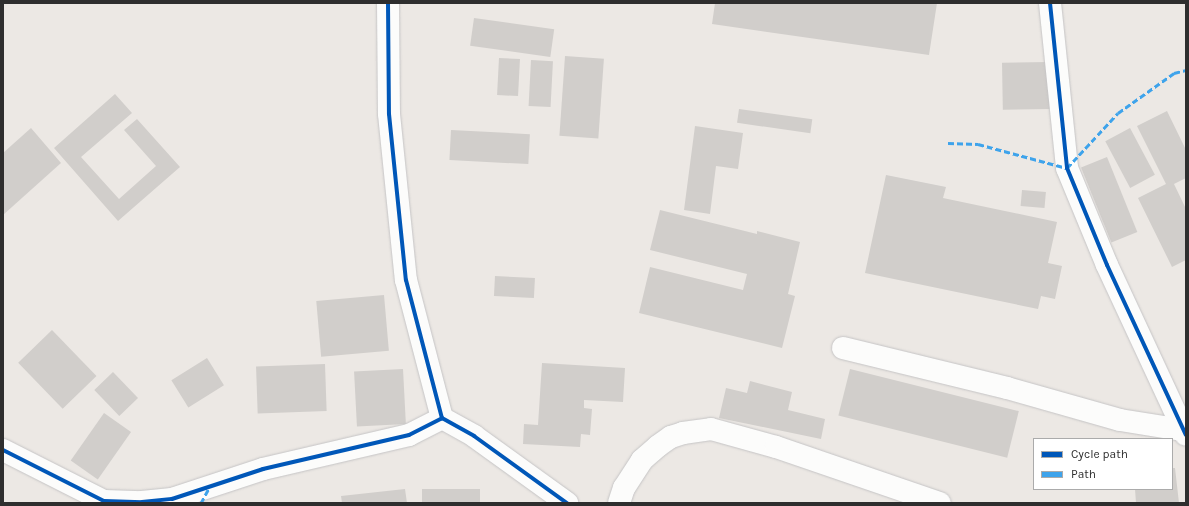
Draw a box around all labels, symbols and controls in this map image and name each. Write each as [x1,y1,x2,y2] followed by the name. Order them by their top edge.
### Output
[1033,438,1173,490] legend
[1071,447,1128,461] text: Cycle path
[1071,467,1096,481] text: Path

